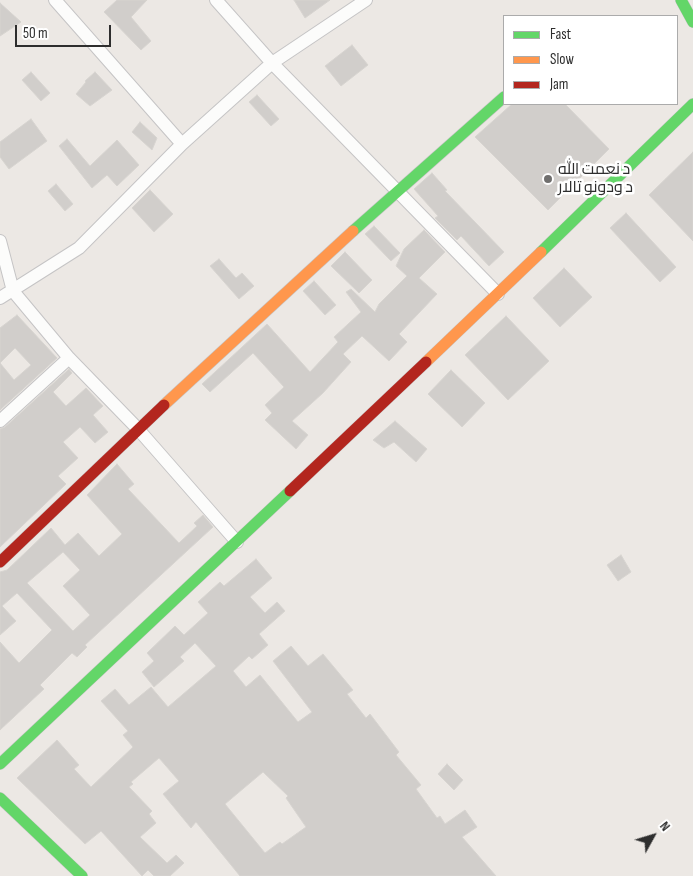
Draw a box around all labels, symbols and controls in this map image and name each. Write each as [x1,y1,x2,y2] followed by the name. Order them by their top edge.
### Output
[18,15,114,47] scale bar
[503,15,678,105] legend
[23,24,48,43] text: 50 m
[550,25,571,44] text: Fast
[550,50,574,69] text: Slow
[550,75,568,94] text: Jam
[558,160,633,198] place label: د نعمت الله د ودونو تالار
[542,173,554,185] marker: د نعمت الله د ودونو تالار
[628,811,678,861] north arrow
[656,818,674,834] text: N

